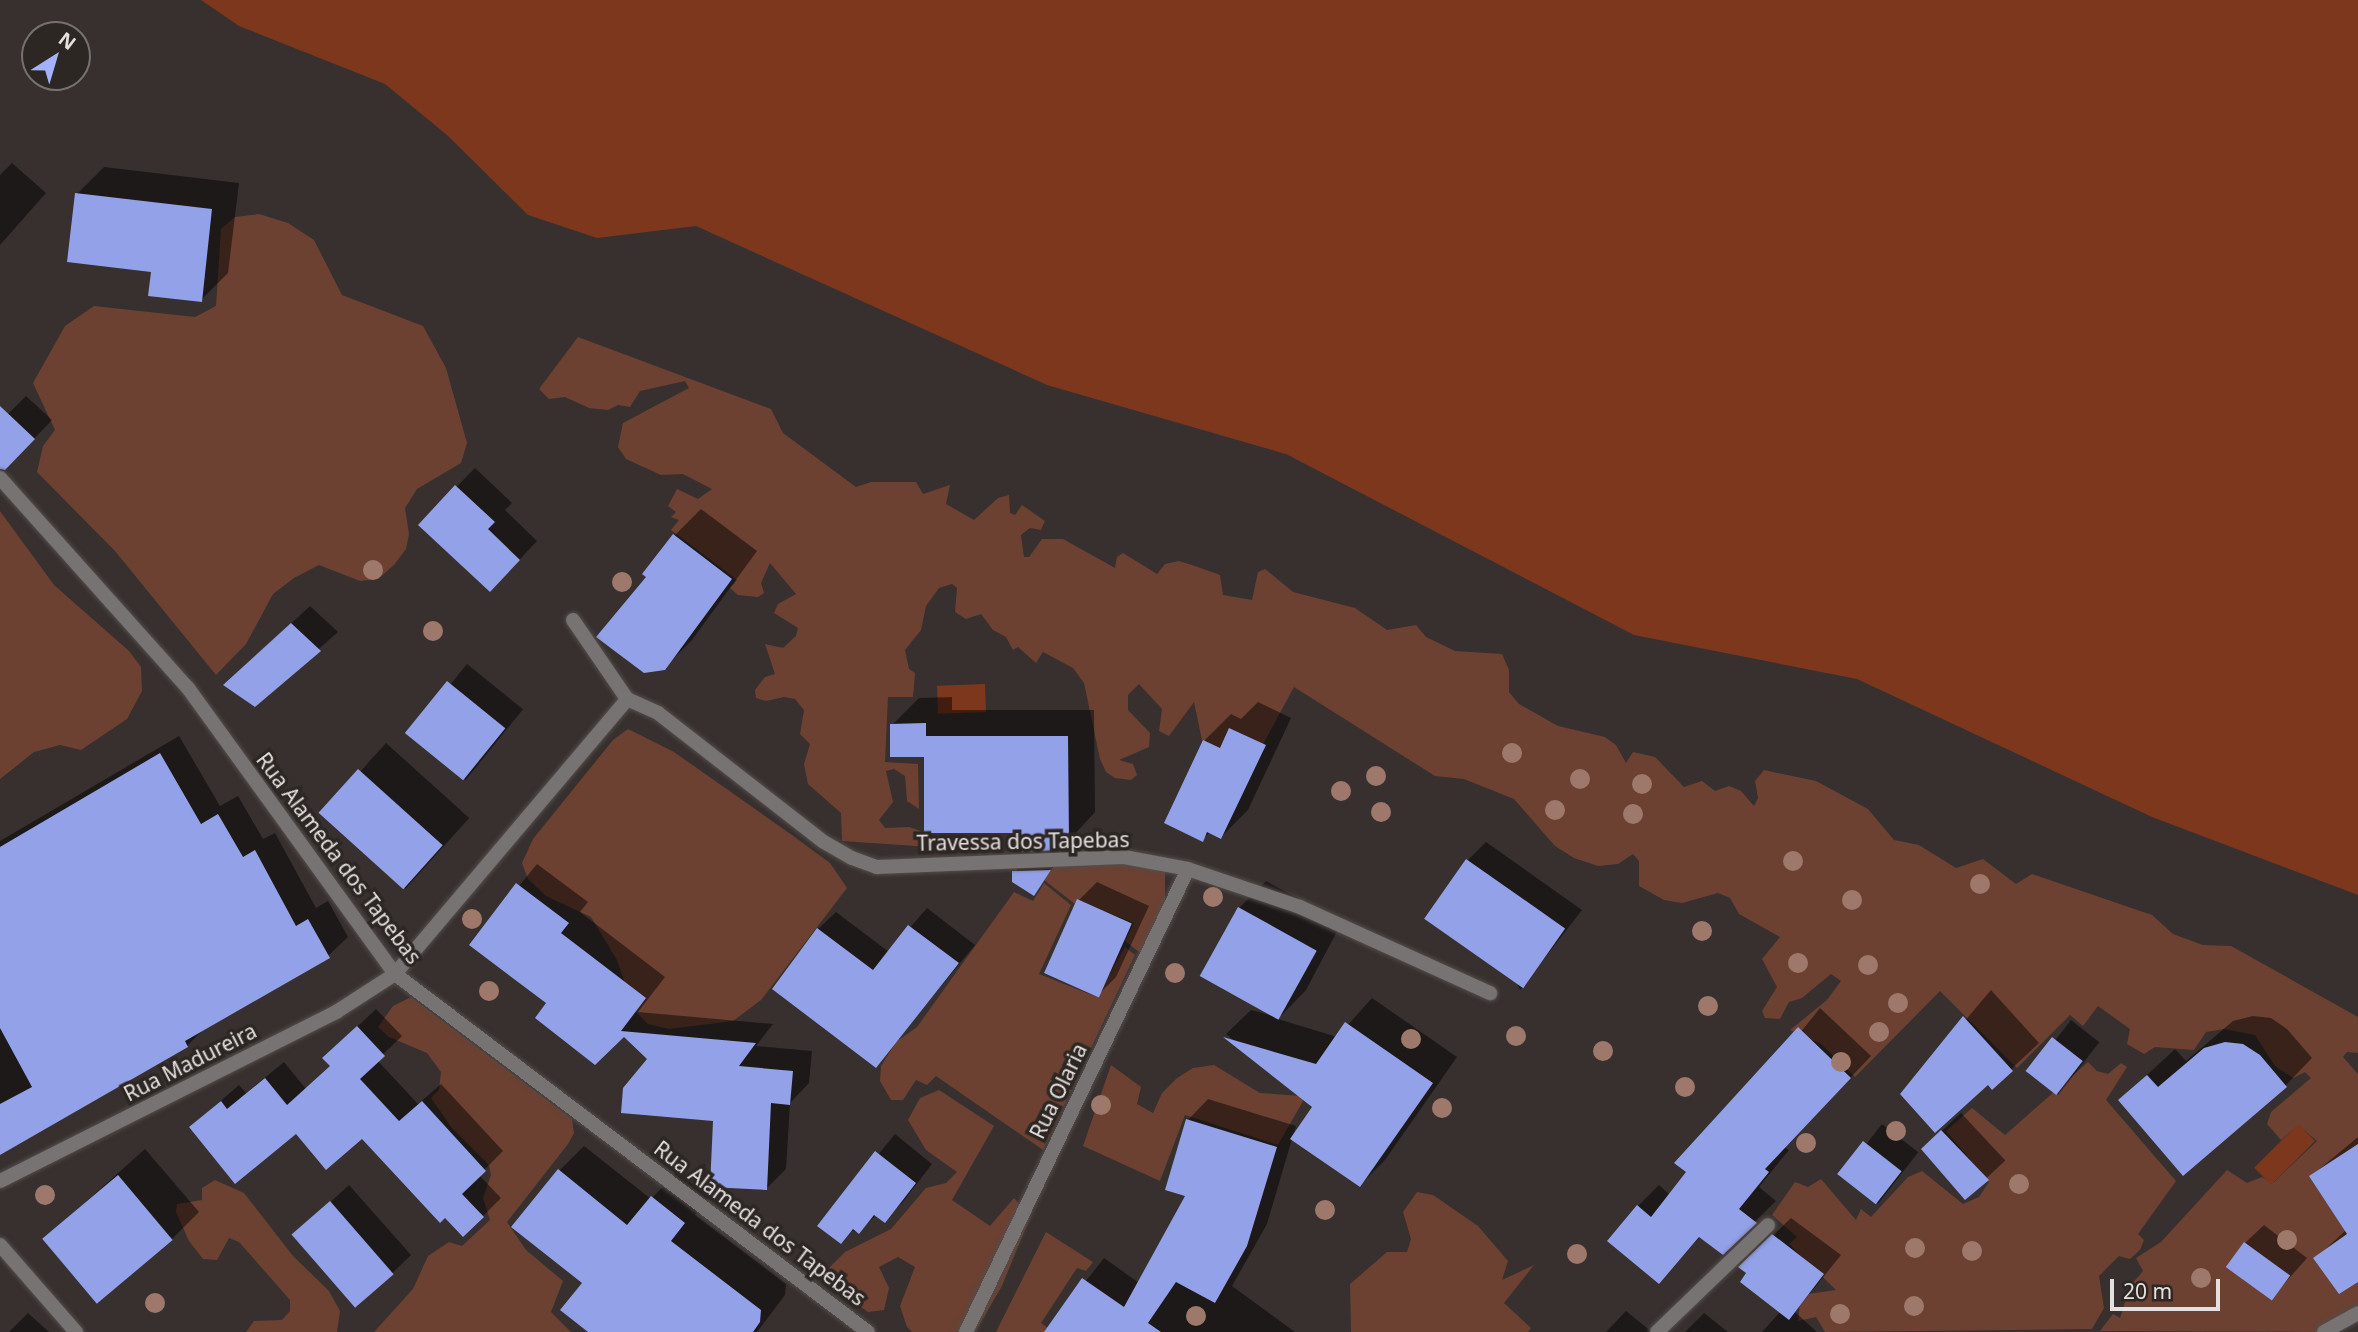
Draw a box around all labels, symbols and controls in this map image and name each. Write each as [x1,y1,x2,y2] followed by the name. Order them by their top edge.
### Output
[21,21,91,91] north arrow
[53,26,81,56] text: N
[251,747,427,969] street label: Rua Alameda dos Tapebas
[916,827,1130,855] street label: Travessa dos Tapebas
[119,1018,261,1106] street label: Rua Madureira
[1024,1039,1092,1143] street label: Rua Olaria
[649,1135,871,1311] street label: Rua Alameda dos Tapebas
[2113,1266,2223,1310] scale bar
[2123,1277,2172,1305] text: 20 m

